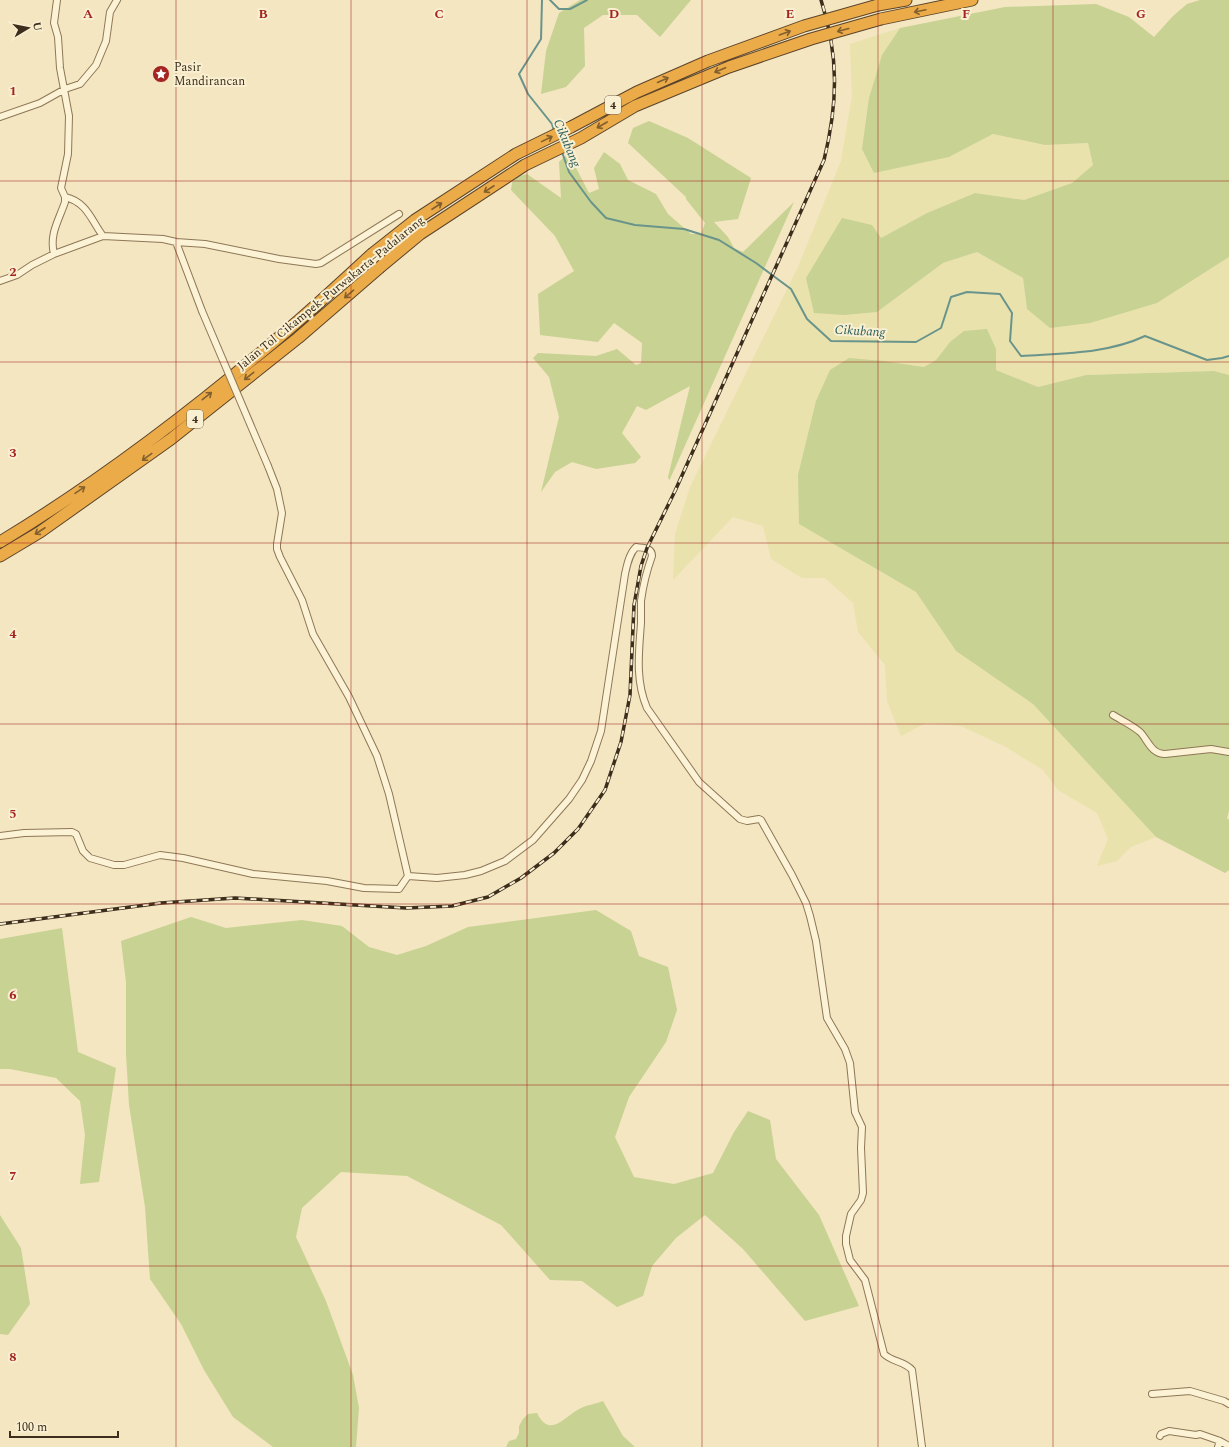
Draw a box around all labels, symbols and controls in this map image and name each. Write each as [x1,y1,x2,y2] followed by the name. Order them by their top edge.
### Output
[83,4,93,24] text: A
[258,4,268,24] text: B
[434,4,444,24] text: C
[609,4,619,24] text: D
[786,4,795,24] text: E
[962,4,970,24] text: F
[1136,4,1146,24] text: G
[914,7,927,15] one-way arrow
[8,8,48,48] north arrow
[28,20,47,32] text: U
[837,26,850,34] one-way arrow
[778,29,790,37] one-way arrow
[174,58,245,91] place label: Pasir Mandirancan
[151,64,171,84] place icon: Pasir Mandirancan
[714,67,726,75] one-way arrow
[657,76,669,83] one-way arrow
[9,81,17,101] text: 1
[605,96,621,114] road number: 4
[548,116,587,171] water label: Cikubang
[597,122,609,130] one-way arrow
[541,135,553,142] one-way arrow
[484,185,495,193] one-way arrow
[431,202,442,210] one-way arrow
[233,211,429,375] street label: Jalan Tol Cikampek–Purwakarta–Padalarang
[9,262,17,282] text: 2
[344,289,354,298] one-way arrow
[834,320,887,342] water label: Cikubang
[243,372,254,381] one-way arrow
[201,392,212,401] one-way arrow
[187,410,203,428] road number: 4
[9,443,17,463] text: 3
[142,453,153,461] one-way arrow
[74,486,85,494] one-way arrow
[34,528,46,536] one-way arrow
[9,624,17,644] text: 4
[9,804,17,824] text: 5
[9,985,17,1005] text: 6
[9,1166,17,1186] text: 7
[9,1347,17,1367] text: 8
[10,1413,118,1439] scale bar
[16,1418,47,1437] text: 100 m

